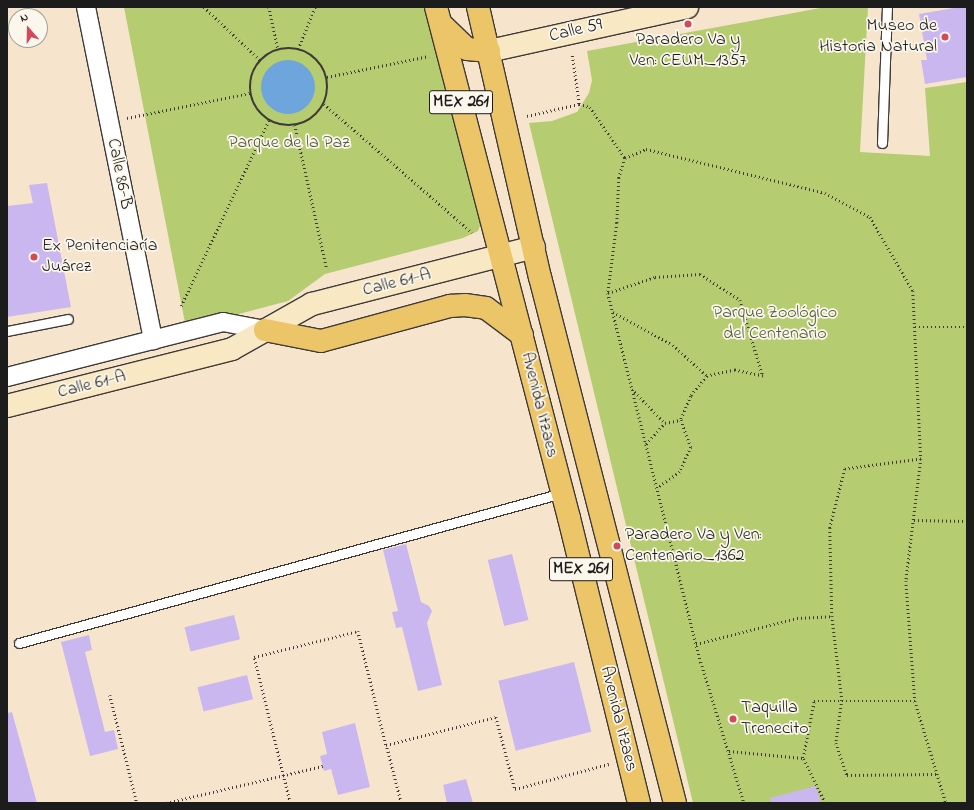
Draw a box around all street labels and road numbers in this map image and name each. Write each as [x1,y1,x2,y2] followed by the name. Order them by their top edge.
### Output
[547,14,605,48] street label: Calle 59
[429,87,493,117] road number: MEX 261
[102,137,136,211] street label: Calle 86-B
[361,264,433,302] street label: Calle 61-A
[515,350,563,460] street label: Avenida Itzaes
[56,366,128,404] street label: Calle 61-A
[549,554,613,584] road number: MEX 261
[594,664,642,774] street label: Avenida Itzaes

